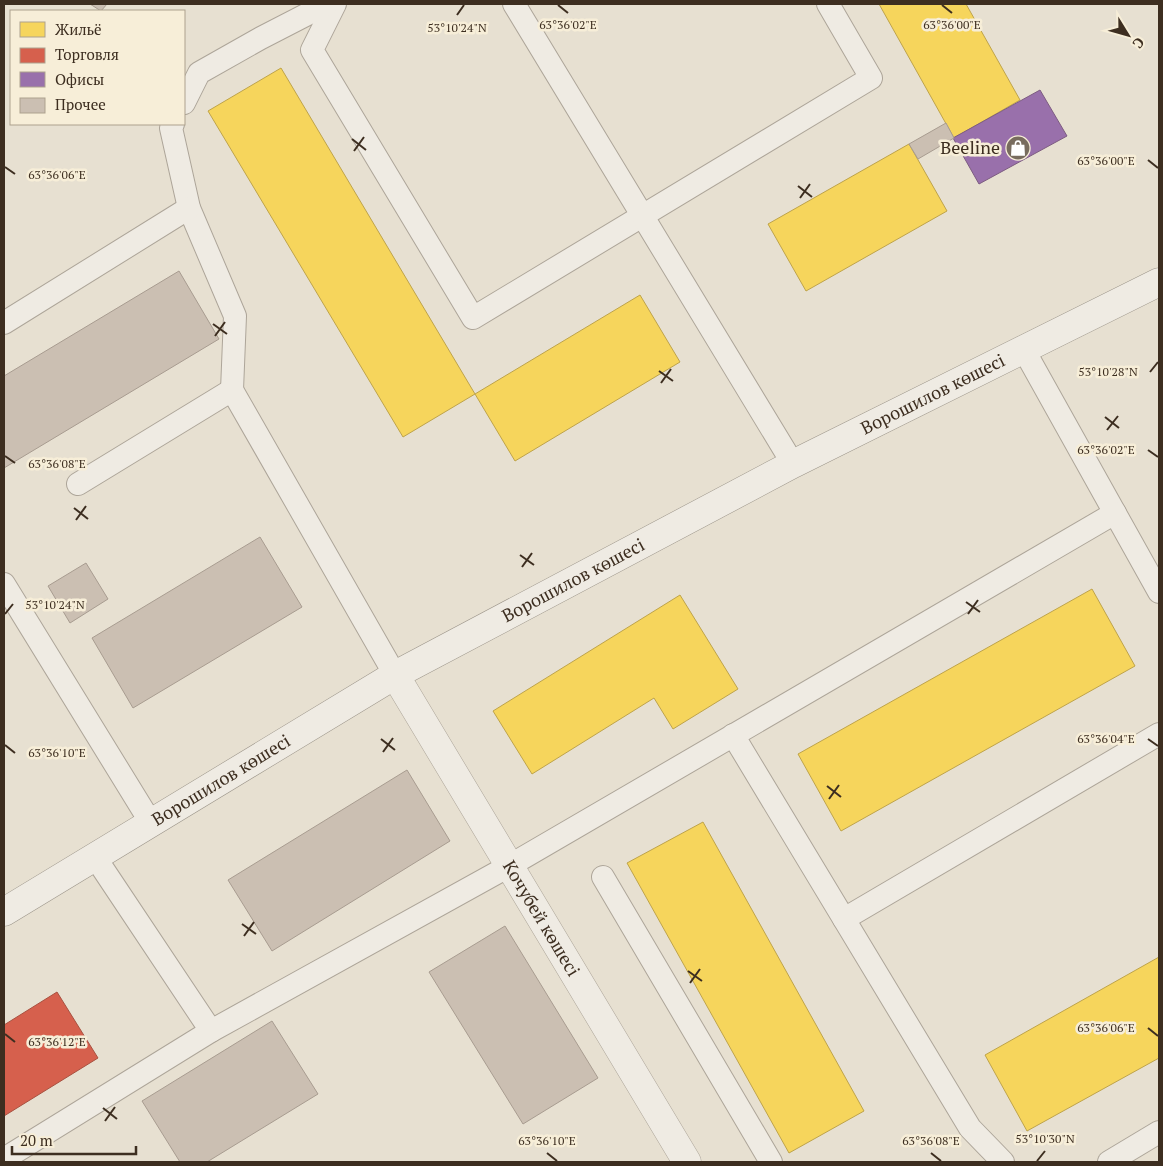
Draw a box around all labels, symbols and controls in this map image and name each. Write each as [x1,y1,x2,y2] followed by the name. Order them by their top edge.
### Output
[10,10,185,125] legend
[1103,10,1153,60] north arrow
[539,17,597,32] text: 63°36'02"E
[923,17,981,32] text: 63°36'00"E
[55,19,102,39] text: Жильё
[427,20,487,35] text: 53°10'24"N
[1128,34,1149,52] text: С
[55,44,119,64] text: Торговля
[55,69,104,89] text: Офисы
[55,94,106,114] text: Прочее
[940,135,1000,159] place label: Beeline
[1005,135,1031,161] shop icon: Beeline
[1077,153,1135,168] text: 63°36'00"E
[28,167,86,182] text: 63°36'06"E
[856,348,1009,439] street label: Ворошилов көшесі
[1078,364,1138,379] text: 53°10'28"N
[1077,442,1135,457] text: 63°36'02"E
[28,456,86,471] text: 63°36'08"E
[497,532,648,627] street label: Ворошилов көшесі
[25,597,85,612] text: 53°10'24"N
[147,728,295,831] street label: Ворошилов көшесі
[1077,731,1135,746] text: 63°36'04"E
[28,745,86,760] text: 63°36'10"E
[498,856,586,981] street label: Кочубей көшесі
[1077,1020,1135,1035] text: 63°36'06"E
[28,1034,86,1049] text: 63°36'12"E
[12,1124,136,1156] scale bar
[20,1130,53,1150] text: 20 m
[1015,1131,1075,1146] text: 53°10'30"N
[518,1133,576,1148] text: 63°36'10"E
[902,1133,960,1148] text: 63°36'08"E

